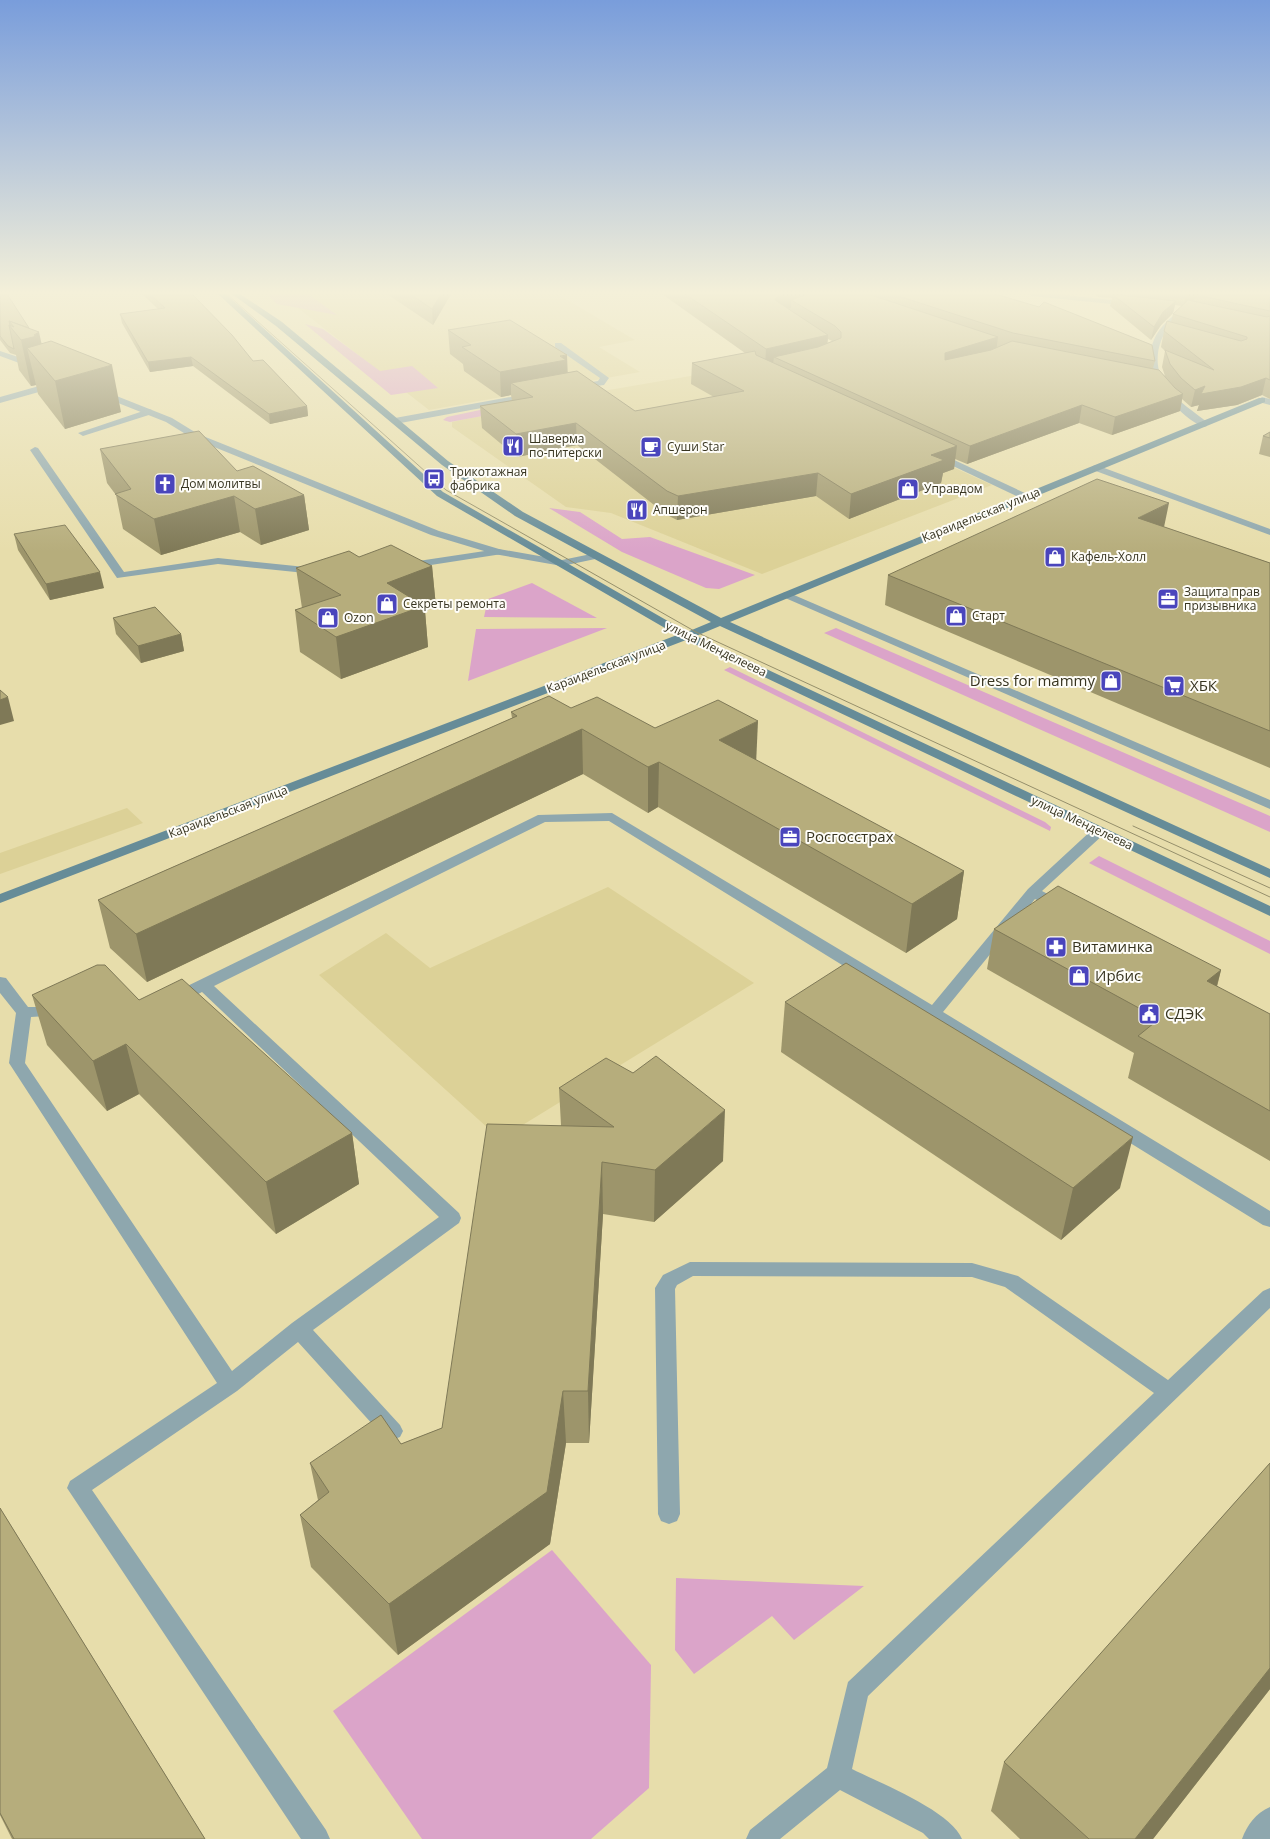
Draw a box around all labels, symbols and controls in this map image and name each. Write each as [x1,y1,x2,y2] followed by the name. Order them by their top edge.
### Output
[529,430,602,461] place label: Шаверма по-питерски
[501,434,525,458] restaurant icon: Шаверма по-питерски
[639,435,663,459] cafe icon: Суши Star
[667,438,725,455] place label: Суши Star
[450,463,527,494] place label: Трикотажная фабрика
[422,467,446,491] bus stop icon: Трикотажная фабрика
[153,472,177,496] church icon: Дом молитвы
[181,475,261,492] place label: Дом молитвы
[896,477,920,501] shop icon: Управдом
[924,480,983,497] place label: Управдом
[919,483,1043,546] street label: Караидельская улица
[625,498,649,522] restaurant icon: Апшерон
[653,501,708,518] place label: Апшерон
[1043,545,1067,569] shop icon: Кафель-Холл
[1071,548,1146,565] place label: Кафель-Холл
[1184,583,1260,614] place label: Защита прав призывника
[1156,587,1180,611] office icon: Защита прав призывника
[375,592,399,616] shop icon: Секреты ремонта
[403,595,506,612] place label: Секреты ремонта
[944,604,968,628] shop icon: Старт
[316,606,340,630] shop icon: Ozon
[972,607,1005,624] place label: Старт
[344,609,374,626] place label: Ozon
[663,617,770,680] street label: улица Менделеева
[544,636,668,697] street label: Караидельская улица
[1099,669,1123,693] shop icon: Dress for mammy
[970,670,1095,690] place label: Dress for mammy
[1162,674,1186,698] supermarket icon: ХБК
[1190,675,1218,695] place label: ХБК
[166,781,290,842] street label: Караидельская улица
[1029,792,1136,854] street label: улица Менделеева
[778,825,802,849] office icon: Росгосстрах
[806,826,894,846] place label: Росгосстрах
[1044,935,1068,959] pharmacy icon: Витаминка
[1072,936,1153,956] place label: Витаминка
[1067,964,1091,988] shop icon: Ирбис
[1095,965,1141,985] place label: Ирбис
[1137,1002,1161,1026] public building icon: СДЭК
[1165,1003,1204,1023] place label: СДЭК

